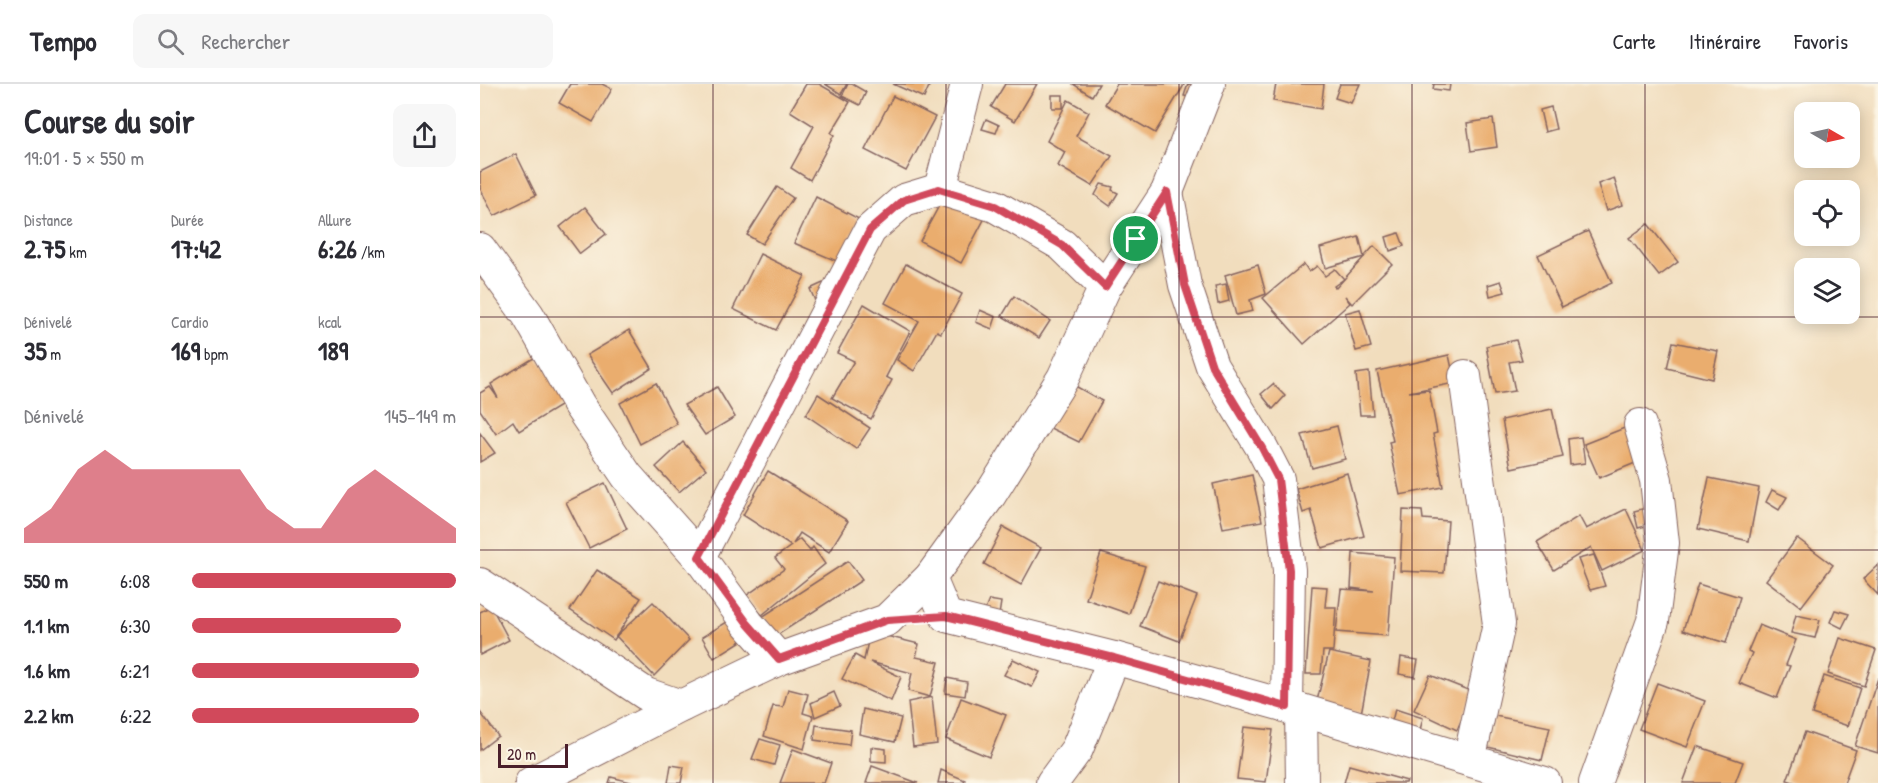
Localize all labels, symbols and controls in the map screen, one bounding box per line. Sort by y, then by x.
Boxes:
search box [133,14,553,68]
text: Tempo [30,22,97,60]
icon: search [154,25,187,58]
text: Rechercher [202,26,290,56]
text: Carte [1613,27,1656,56]
text: Itinéraire [1689,27,1761,56]
text: Favoris [1794,27,1848,56]
text: Course du soir [24,99,194,143]
north arrow [1794,102,1860,168]
map controls [1794,102,1860,324]
button: share [393,104,456,167]
text: 19:01 · 5 × 550 m [24,144,144,171]
button: locate [1794,180,1860,246]
text: Distance [24,209,73,231]
text: Durée [171,209,204,231]
text: Allure [318,209,352,231]
pin [1110,213,1161,264]
icon: arrive [1119,222,1152,255]
text: 2.75 [24,231,66,266]
text: 17:42 [171,231,221,266]
text: 6:26 [318,231,357,266]
text: km [66,241,87,263]
text: /km [357,241,385,263]
button: layers [1794,258,1860,324]
text: Dénivelé [24,311,72,333]
text: Cardio [171,311,208,333]
text: kcal [318,311,341,333]
text: 35 [24,333,47,368]
text: 169 [171,333,200,368]
text: 189 [318,333,348,368]
text: m [47,343,61,365]
text: bpm [200,343,228,365]
text: Dénivelé [24,402,84,429]
text: 145–149 m [384,402,456,429]
text: 550 m [24,567,68,594]
text: 6:08 [120,567,150,594]
text: 1.1 km [24,612,69,639]
text: 6:30 [120,612,151,639]
text: 1.6 km [24,657,70,684]
text: 6:21 [120,657,149,684]
text: 2.2 km [24,702,74,729]
text: 6:22 [120,702,151,729]
scale bar [498,741,568,768]
text: 20 m [507,743,536,765]

